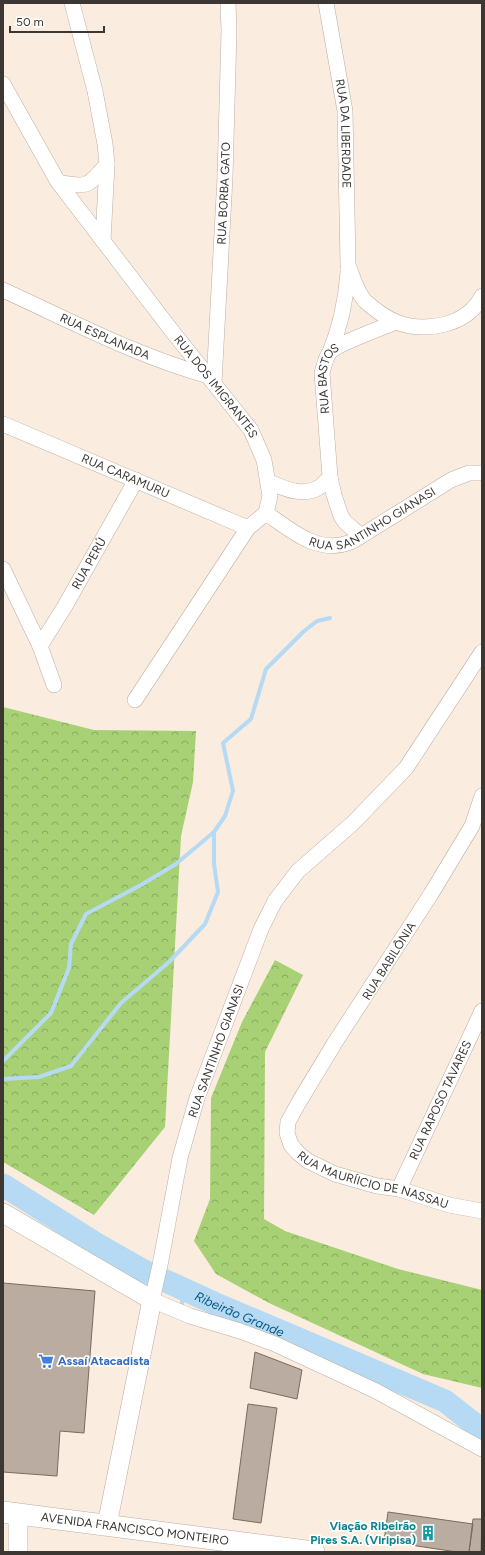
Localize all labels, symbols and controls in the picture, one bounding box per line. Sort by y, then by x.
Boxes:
scale bar [10,8,104,34]
text: 50 m [16,15,44,29]
street label: RUA DA LIBERDADE [332,78,354,188]
street label: RUA BORBA GATO [214,142,233,245]
street label: RUA ESPLANADA [58,311,152,362]
street label: RUA DOS IMIGRANTES [171,333,261,440]
street label: RUA BASTOS [315,341,341,414]
street label: RUA CARAMURU [79,451,172,501]
street label: RUA SANTINHO GIANASI [307,484,438,553]
street label: RUA PERÚ [69,535,109,592]
street label: RUA BABILÔNIA [359,919,419,1003]
street label: RUA SANTINHO GIANASI [185,983,247,1119]
street label: RUA RAPOSO TAVARES [407,1038,474,1162]
street label: RUA MAURÍICIO DE NASSAU [294,1148,450,1211]
water label: Ribeirão Grande [192,1288,286,1340]
supermarket icon: Assaí Atacadista [37,1352,55,1370]
place label: Assaí Atacadista [58,1354,150,1368]
street label: AVENIDA FRANCISCO MONTEIRO [40,1510,230,1548]
place label: Viação Ribeirão Pires S.A. (Viripisa) [310,1519,416,1547]
building icon: Viação Ribeirão Pires S.A. (Viripisa) [419,1524,437,1542]

